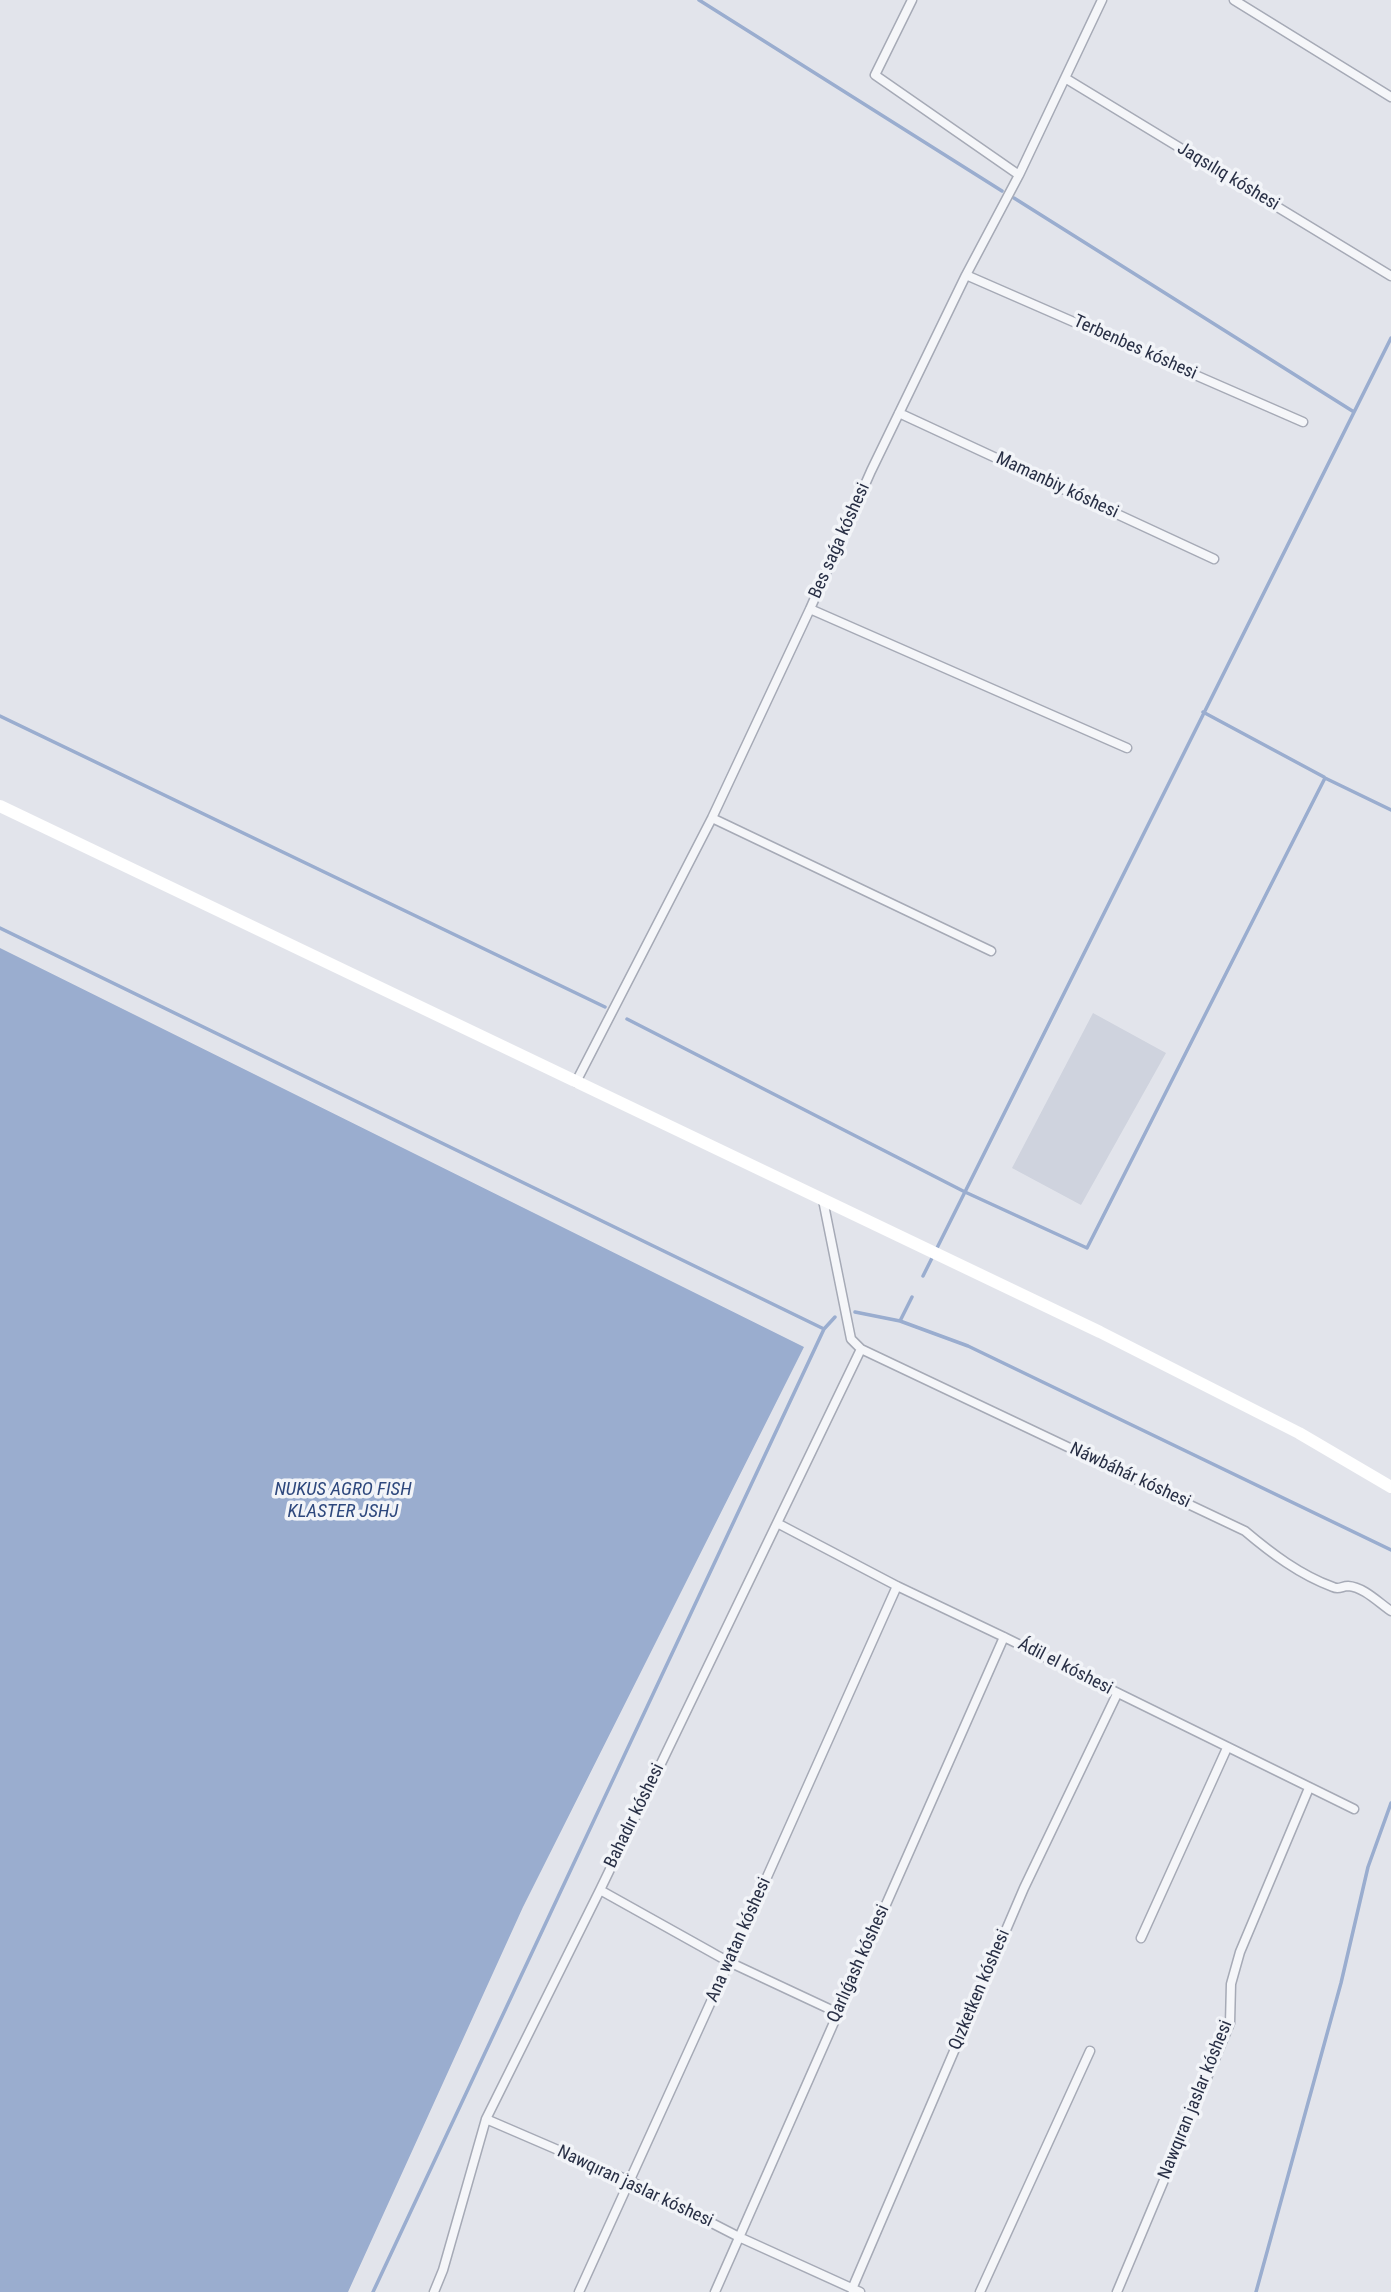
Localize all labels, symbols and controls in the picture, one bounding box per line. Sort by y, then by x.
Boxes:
street label: Jaqsılıq kóshesi [1173,138,1283,216]
street label: Terbenbes kóshesi [1070,311,1200,385]
street label: Mamanbiy kóshesi [992,448,1122,524]
street label: Bes saǵa kóshesi [805,480,875,602]
street label: Náwbáhár kóshesi [1066,1439,1194,1513]
water label: NUKUS AGRO FISH KLASTER JSHJ [274,1479,412,1523]
street label: Ádil el kóshesi [1014,1634,1116,1700]
street label: Bahadır kóshesi [600,1760,670,1872]
street label: Ana watan kóshesi [702,1874,776,2006]
street label: Qarlıǵash kóshesi [823,1902,895,2026]
street label: Qızketken kóshesi [945,1927,1015,2053]
street label: Nawqıran jaslar kóshesi [1154,2017,1238,2183]
street label: Nawqıran jaslar kóshesi [554,2141,716,2233]

